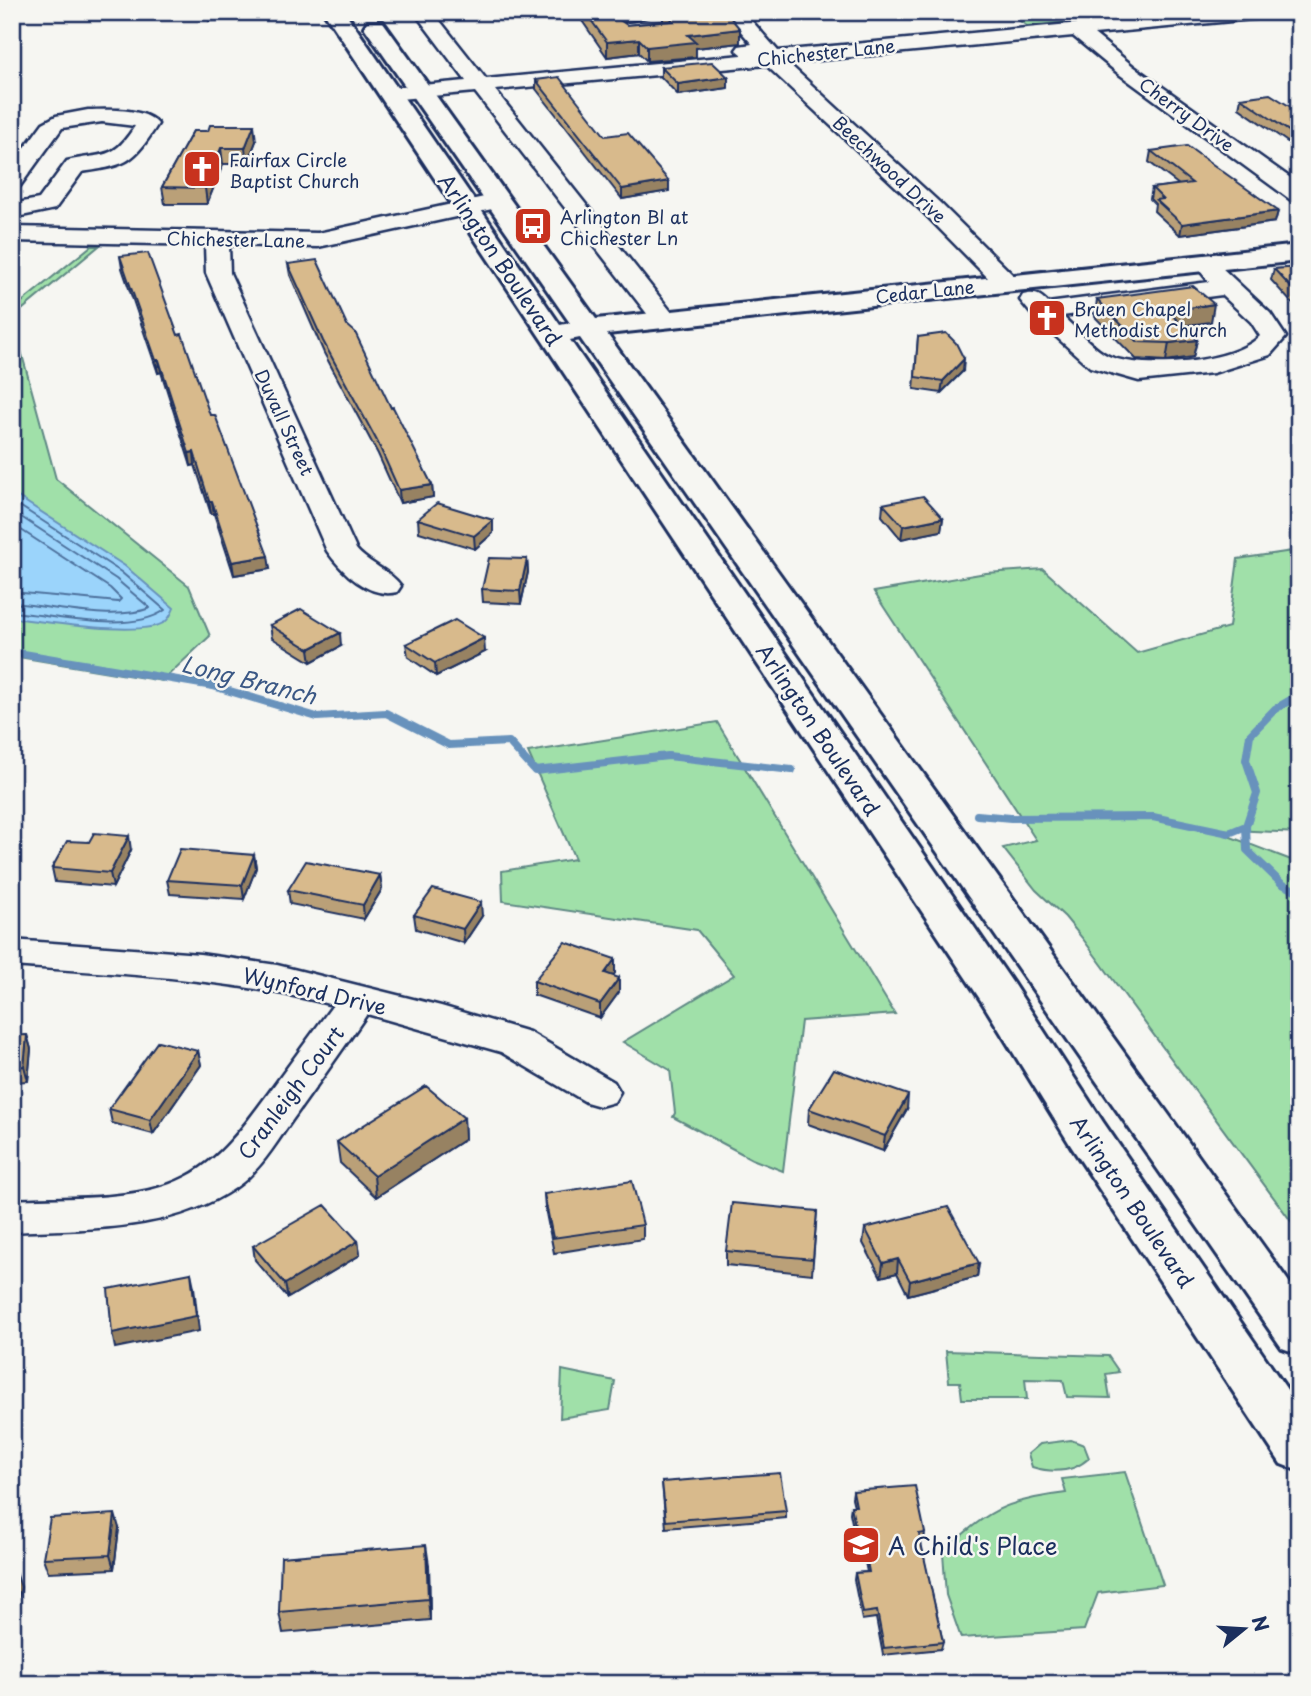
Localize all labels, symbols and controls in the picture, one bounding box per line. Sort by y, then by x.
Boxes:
street label: Chichester Lane [756,31,896,73]
street label: Cherry Drive [1134,70,1240,158]
street label: Beechwood Drive [827,109,953,229]
place label: Fairfax Circle Baptist Church [229,146,359,194]
church icon: Fairfax Circle Baptist Church [181,148,223,190]
street label: Arlington Boulevard [431,166,571,352]
place label: Arlington Bl at Chichester Ln [560,203,688,251]
bus stop icon: Arlington Bl at Chichester Ln [512,205,554,247]
street label: Chichester Lane [166,224,306,254]
street label: Cedar Lane [874,272,976,310]
place label: Bruen Chapel Methodist Church [1074,295,1227,343]
church icon: Bruen Chapel Methodist Church [1026,297,1068,339]
street label: Duvall Street [249,364,321,480]
street label: Arlington Boulevard [749,636,889,822]
water label: Long Branch [178,645,321,713]
street label: Wynford Drive [240,958,390,1022]
street label: Cranleigh Court [229,1018,351,1166]
street label: Arlington Boulevard [1063,1108,1203,1294]
school or university icon: A Child's Place [840,1524,882,1566]
place label: A Child's Place [888,1527,1057,1563]
north arrow [1210,1594,1280,1664]
text: N [1245,1612,1277,1635]

